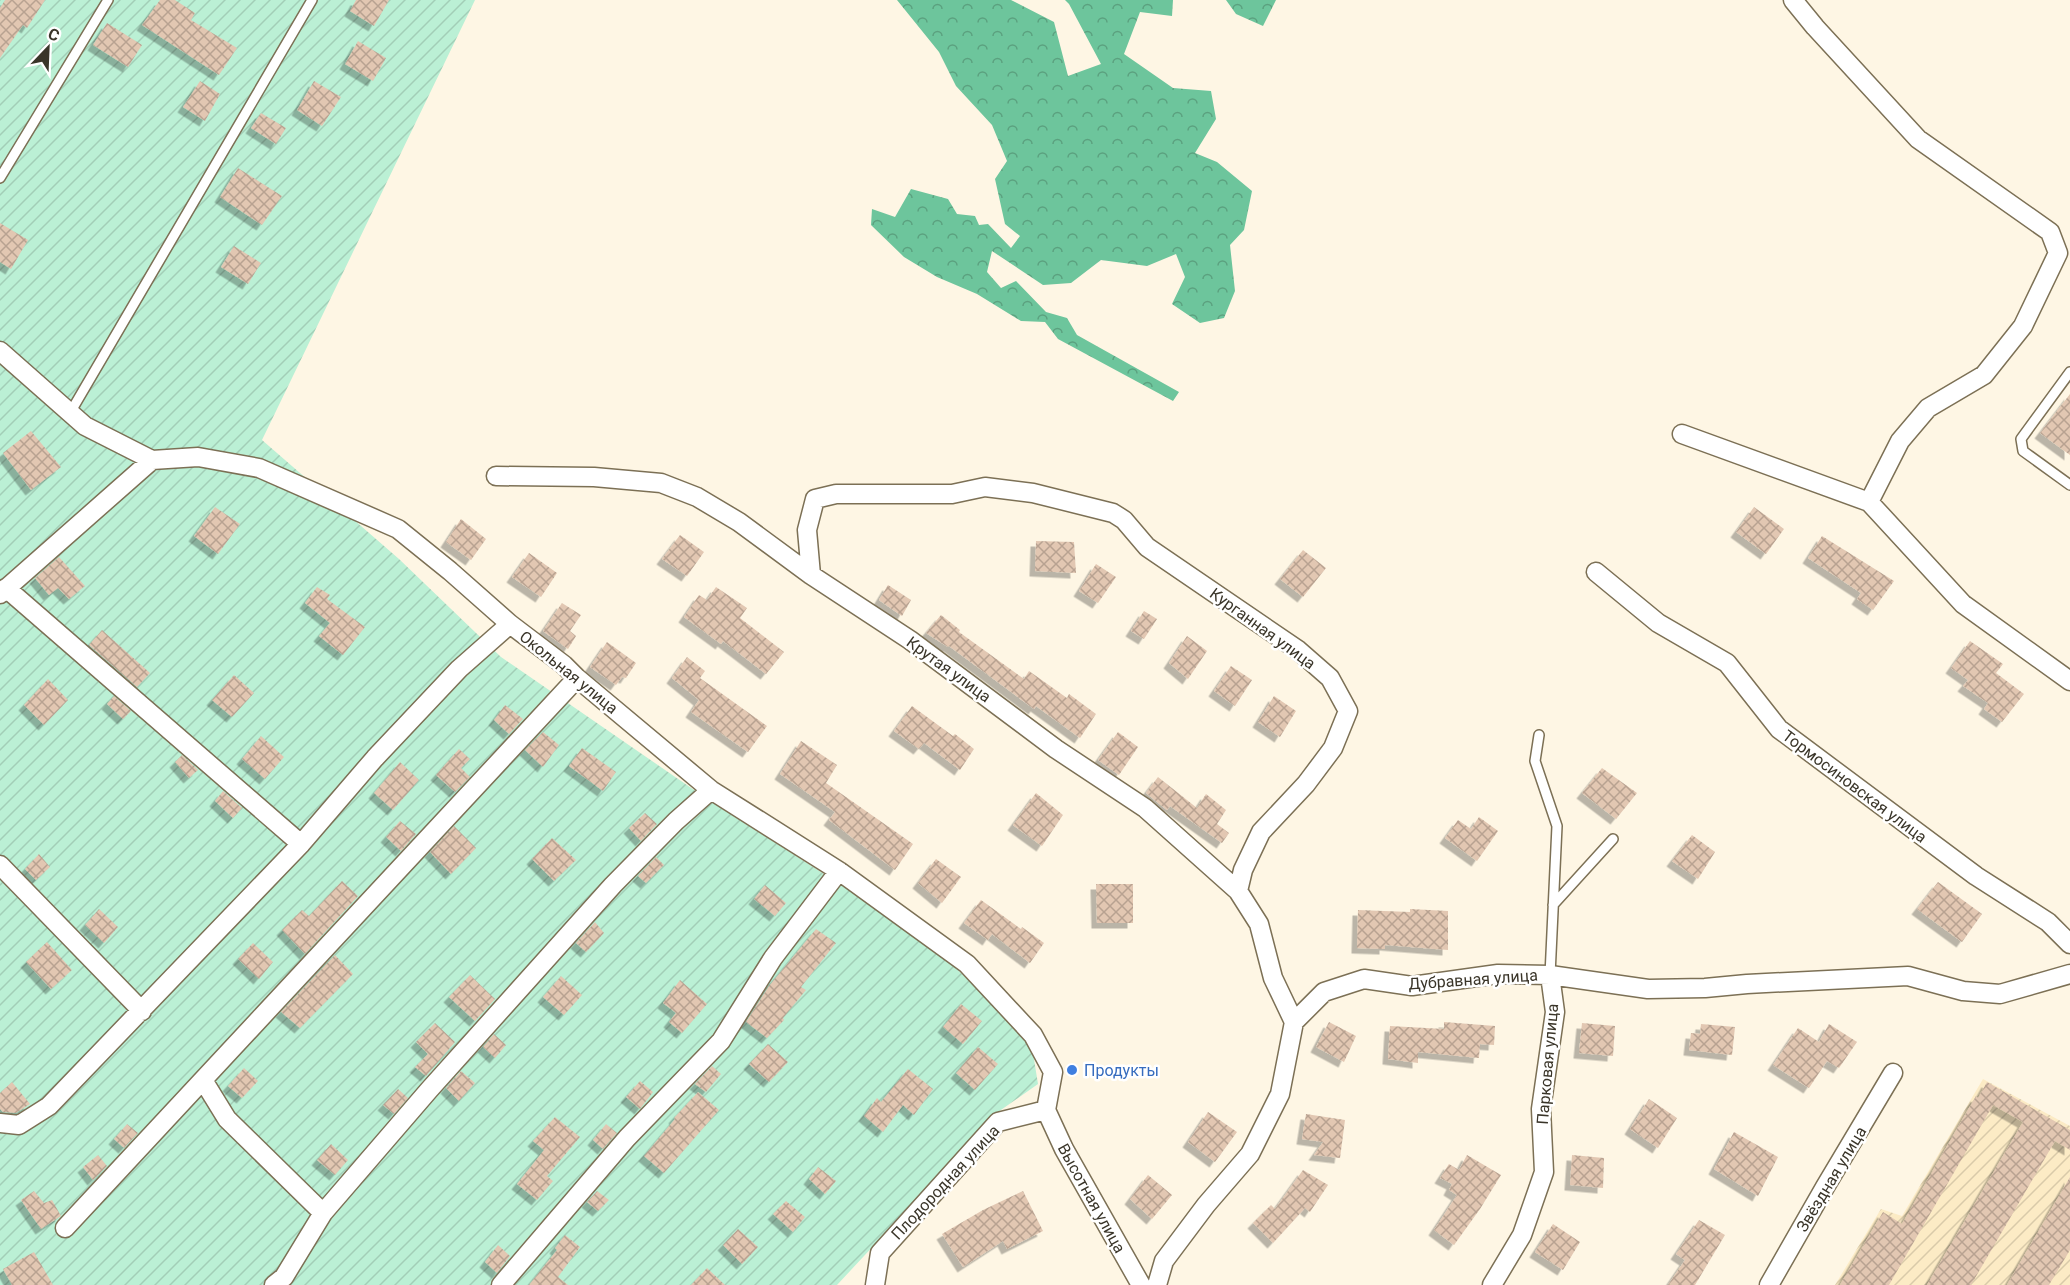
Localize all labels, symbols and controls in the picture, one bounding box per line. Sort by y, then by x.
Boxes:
north arrow [18,18,78,78]
text: С [45,24,62,45]
street label: Курганная улица [1206,584,1319,673]
street label: Окольная улица [516,627,622,718]
street label: Крутая улица [903,632,995,706]
street label: Тормосиновская улица [1779,726,1930,847]
street label: Дубравная улица [1408,965,1538,994]
street label: Парковая улица [1533,1003,1562,1125]
place label: Продукты [1084,1061,1159,1080]
marker: Продукты [1065,1063,1079,1077]
street label: Плодородная улица [887,1121,1003,1244]
street label: Звёздная улица [1793,1123,1870,1235]
street label: Высотная улица [1054,1140,1129,1256]

